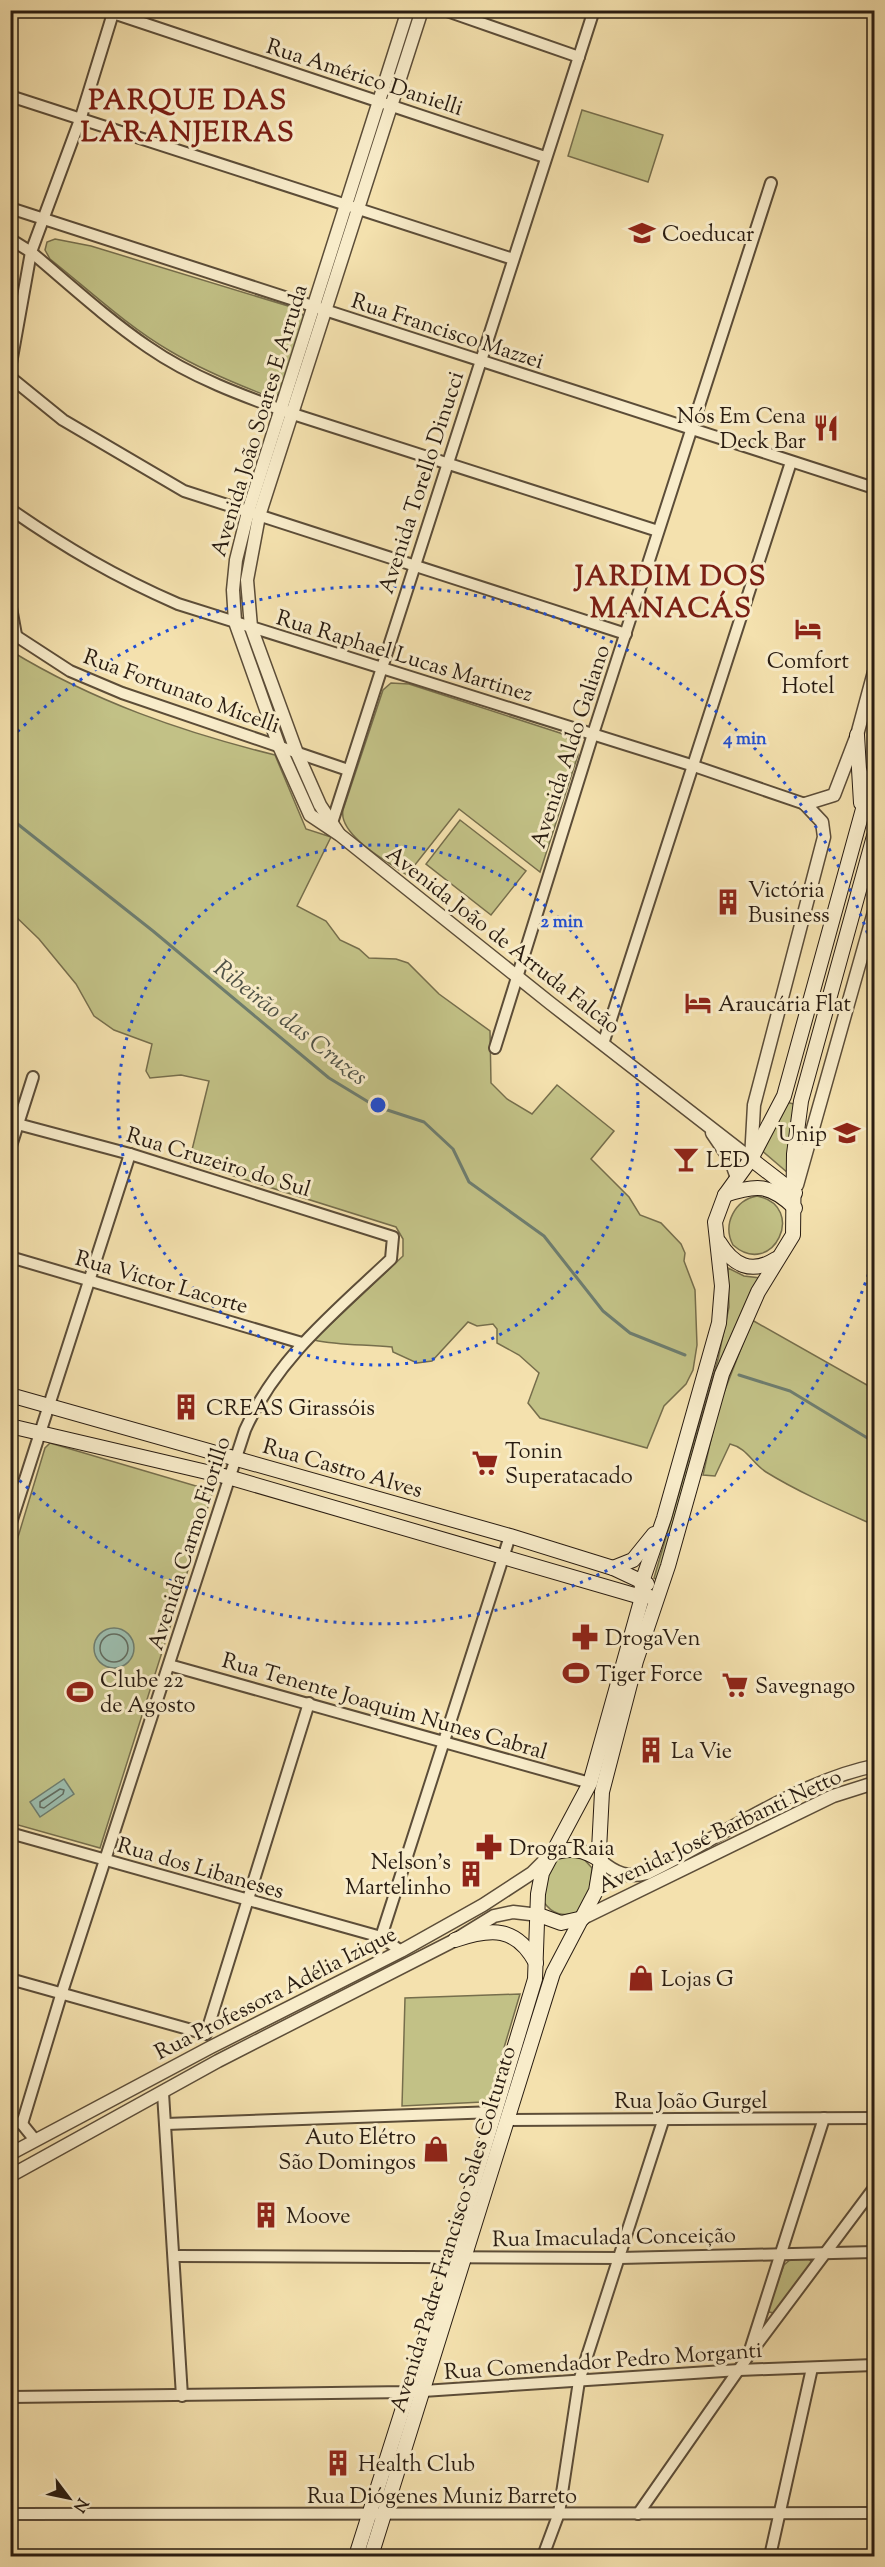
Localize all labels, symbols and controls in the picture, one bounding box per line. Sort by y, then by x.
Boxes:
street label: Rua Américo Danielli [262,32,467,126]
district label: PARQUE DAS LARANJEIRAS [81,82,295,154]
school or university icon: Coeducar [627,218,657,248]
place label: Coeducar [662,220,754,252]
street label: Avenida João Soares E Arruda [204,281,318,561]
street label: Rua Francisco Mazzei [347,287,547,379]
street label: Avenida Torello Dinucci [372,368,474,598]
place label: Nós Em Cena Deck Bar [677,402,806,459]
restaurant icon: Nós Em Cena Deck Bar [811,413,841,443]
district label: JARDIM DOS MANACÁS [573,558,767,630]
street label: Rua Raphael Lucas Martinez [272,604,536,712]
hotel icon: Comfort Hotel [793,614,823,644]
street label: Avenida Aldo Galiano [524,641,620,853]
street label: Rua Fortunato Micelli [78,642,284,743]
place label: Comfort Hotel [767,647,850,704]
text: 4 min [722,727,767,753]
street label: Avenida João de Arruda Falcão [378,840,626,1043]
place label: Victória Business [748,876,830,933]
building icon: Victória Business [713,887,743,917]
text: 2 min [541,910,584,936]
water label: Ribeirão das Cruzes [206,953,374,1095]
hotel icon: Araucária Flat [683,988,713,1018]
place label: Araucária Flat [718,990,852,1022]
centre of rings [368,1095,388,1115]
school or university icon: Unip [832,1118,862,1148]
place label: Unip [778,1120,827,1152]
street label: Rua Cruzeiro do Sul [122,1121,314,1207]
bar icon: LED [671,1144,701,1174]
place label: LED [706,1146,750,1178]
street label: Rua Victor Lacorte [71,1244,251,1324]
building icon: CREAS Girassóis [171,1392,201,1422]
place label: CREAS Girassóis [206,1394,375,1426]
street label: Rua Castro Alves [258,1432,426,1508]
street label: Avenida Carmo Fiorillo [141,1433,241,1655]
place label: Tonin Superatacado [505,1437,633,1494]
supermarket icon: Tonin Superatacado [470,1448,500,1478]
pharmacy icon: DrogaVen [570,1622,600,1652]
place label: DrogaVen [605,1624,701,1656]
street label: Rua Tenente Joaquim Nunes Cabral [218,1646,551,1770]
sports icon: Tiger Force [561,1658,591,1688]
place label: Tiger Force [596,1660,703,1692]
place label: Clube 22 de Agosto [100,1666,195,1723]
supermarket icon: Savegnago [720,1670,750,1700]
place label: Savegnago [755,1672,855,1704]
sports icon: Clube 22 de Agosto [65,1677,95,1707]
building icon: La Vie [636,1735,666,1765]
place label: La Vie [671,1737,732,1769]
street label: Avenida José Barbanti Netto [593,1762,847,1903]
street label: Rua dos Libaneses [113,1831,287,1909]
pharmacy icon: Droga Raia [474,1832,504,1862]
place label: Droga Raia [509,1834,615,1866]
place label: Nelson's Martelinho [345,1848,451,1905]
building icon: Nelson's Martelinho [456,1859,486,1889]
street label: Rua Professora Adélia Izique [150,1920,403,2070]
shop icon: Lojas G [626,1963,656,1993]
place label: Lojas G [661,1965,734,1997]
street label: Avenida Padre Francisco Sales Colturato [384,2043,526,2417]
street label: Rua João Gurgel [614,2087,768,2119]
place label: Auto Elétro São Domingos [278,2123,416,2180]
shop icon: Auto Elétro São Domingos [421,2134,451,2164]
building icon: Moove [251,2200,281,2230]
place label: Moove [286,2202,350,2234]
street label: Rua Imaculada Conceição [492,2221,736,2257]
street label: Rua Comendador Pedro Morganti [443,2336,763,2390]
building icon: Health Club [323,2448,353,2478]
place label: Health Club [358,2450,475,2482]
north arrow [39,2468,99,2528]
street label: Rua Diógenes Muniz Barreto [307,2482,577,2514]
text: N [66,2493,93,2516]

